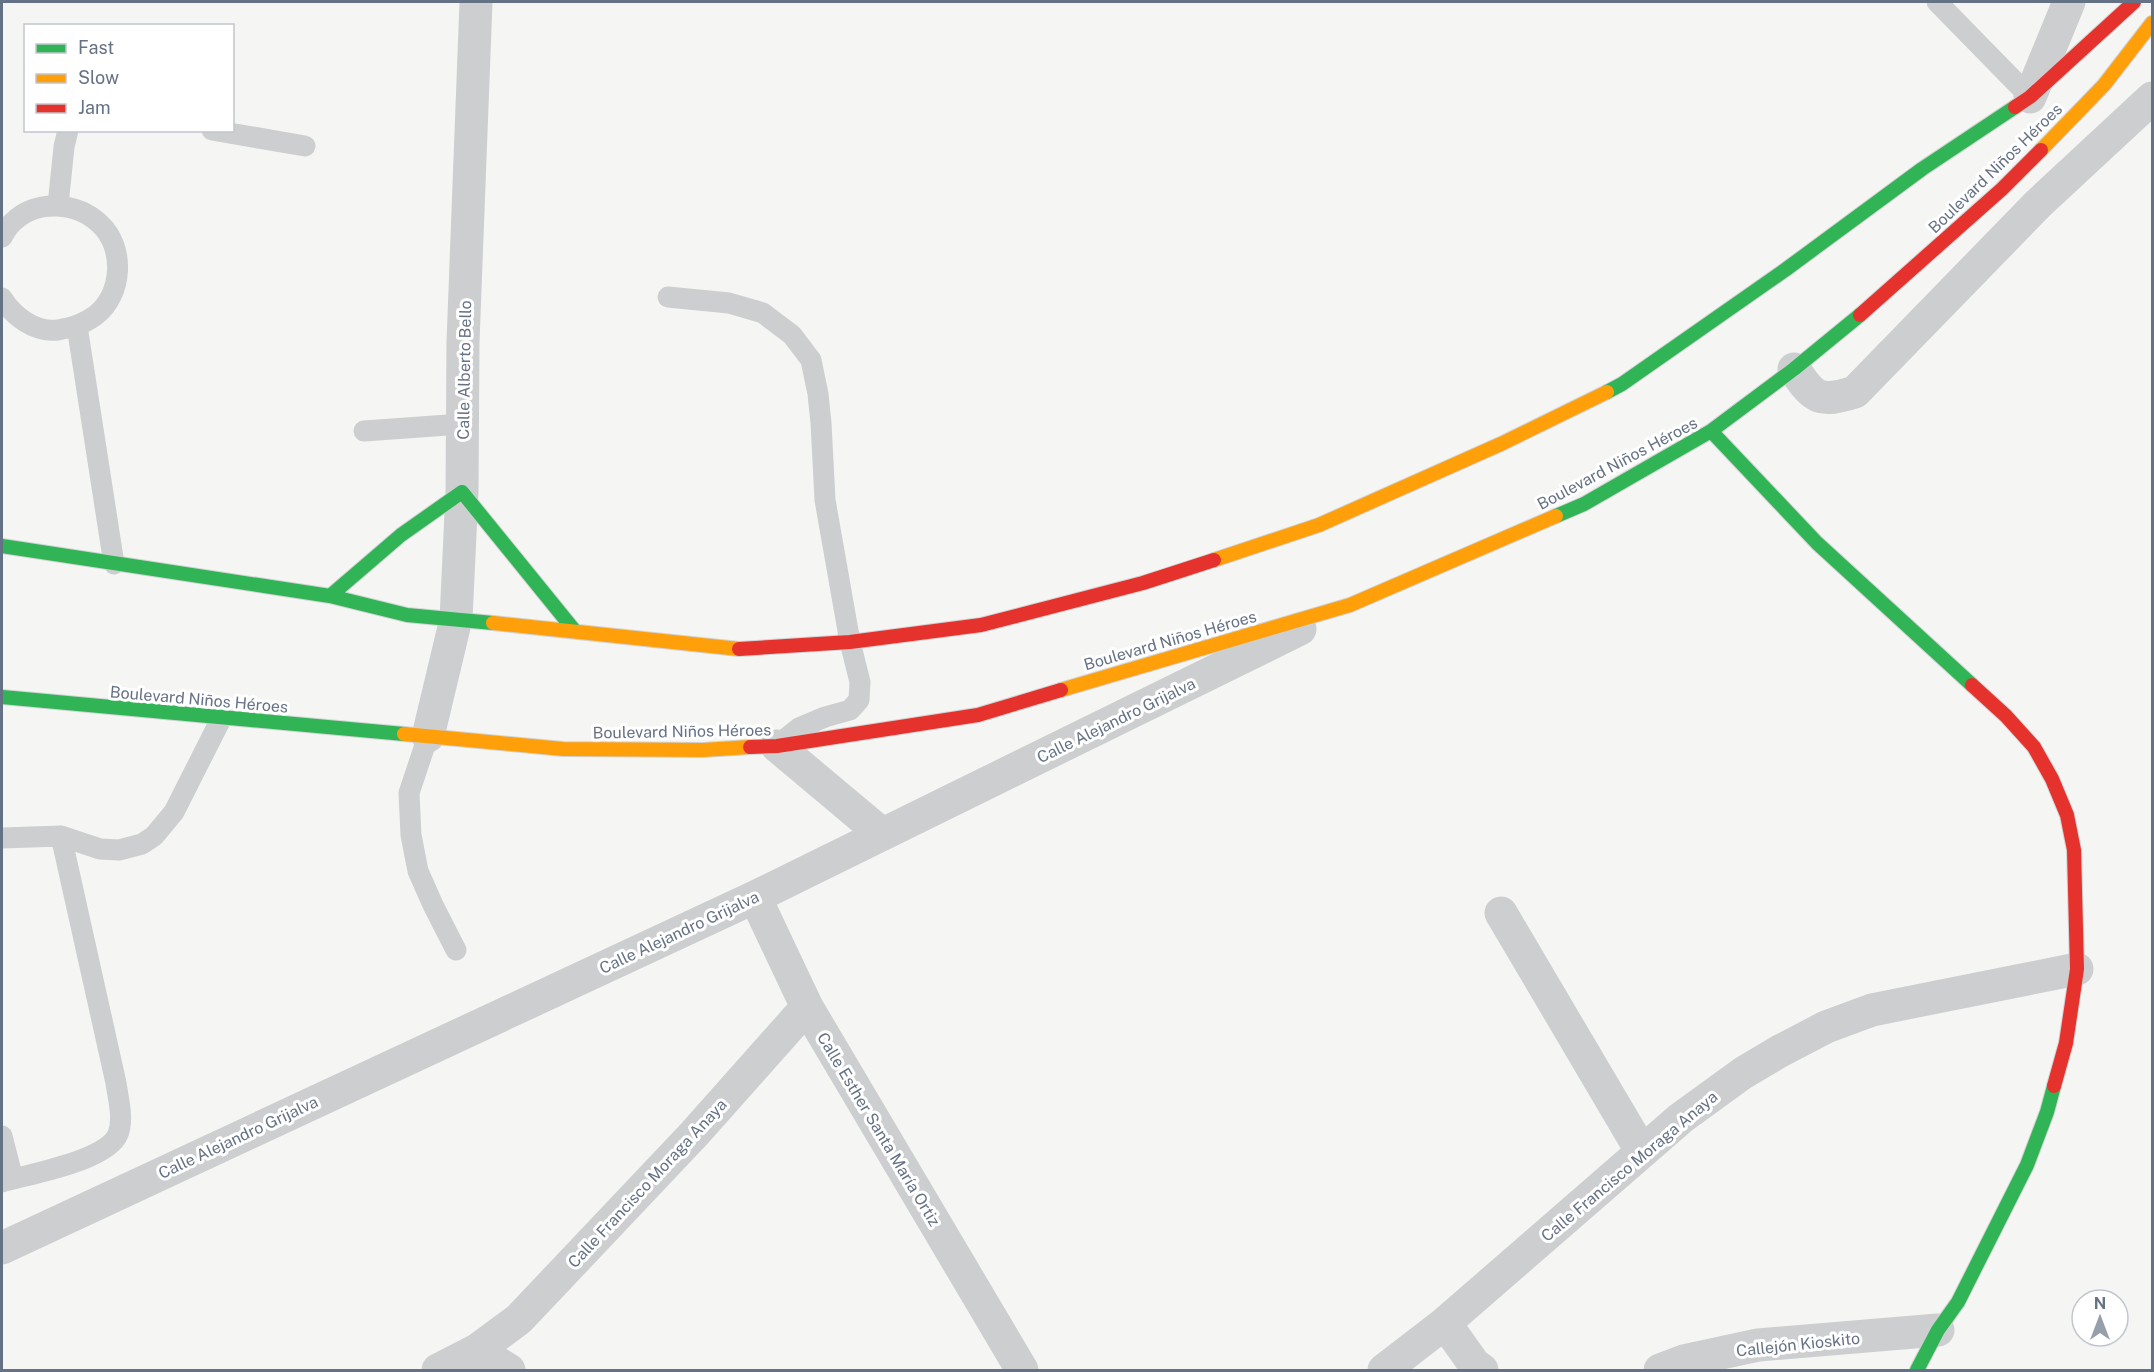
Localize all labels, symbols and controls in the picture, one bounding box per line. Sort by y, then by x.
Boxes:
legend [24,24,234,132]
text: Fast [78,37,114,58]
text: Slow [78,67,119,88]
text: Jam [78,97,111,118]
street label: Boulevard Niños Héroes [1925,99,2066,237]
street label: Calle Alberto Bello [454,300,475,440]
street label: Boulevard Niños Héroes [1534,413,1701,514]
street label: Boulevard Niños Héroes [1082,607,1259,674]
street label: Calle Alejandro Grijalva [1034,674,1198,767]
street label: Boulevard Niños Héroes [109,682,289,717]
street label: Boulevard Niños Héroes [593,720,771,743]
street label: Calle Alejandro Grijalva [597,887,762,978]
street label: Calle Esther Santa María Ortiz [813,1029,944,1230]
street label: Calle Francisco Moraga Anaya [1537,1087,1721,1246]
street label: Calle Alejandro Grijalva [156,1092,321,1183]
street label: Calle Francisco Moraga Anaya [564,1095,731,1272]
north arrow [2070,1288,2130,1348]
text: N [2094,1294,2106,1313]
street label: Callejón Kioskito [1735,1329,1861,1360]

